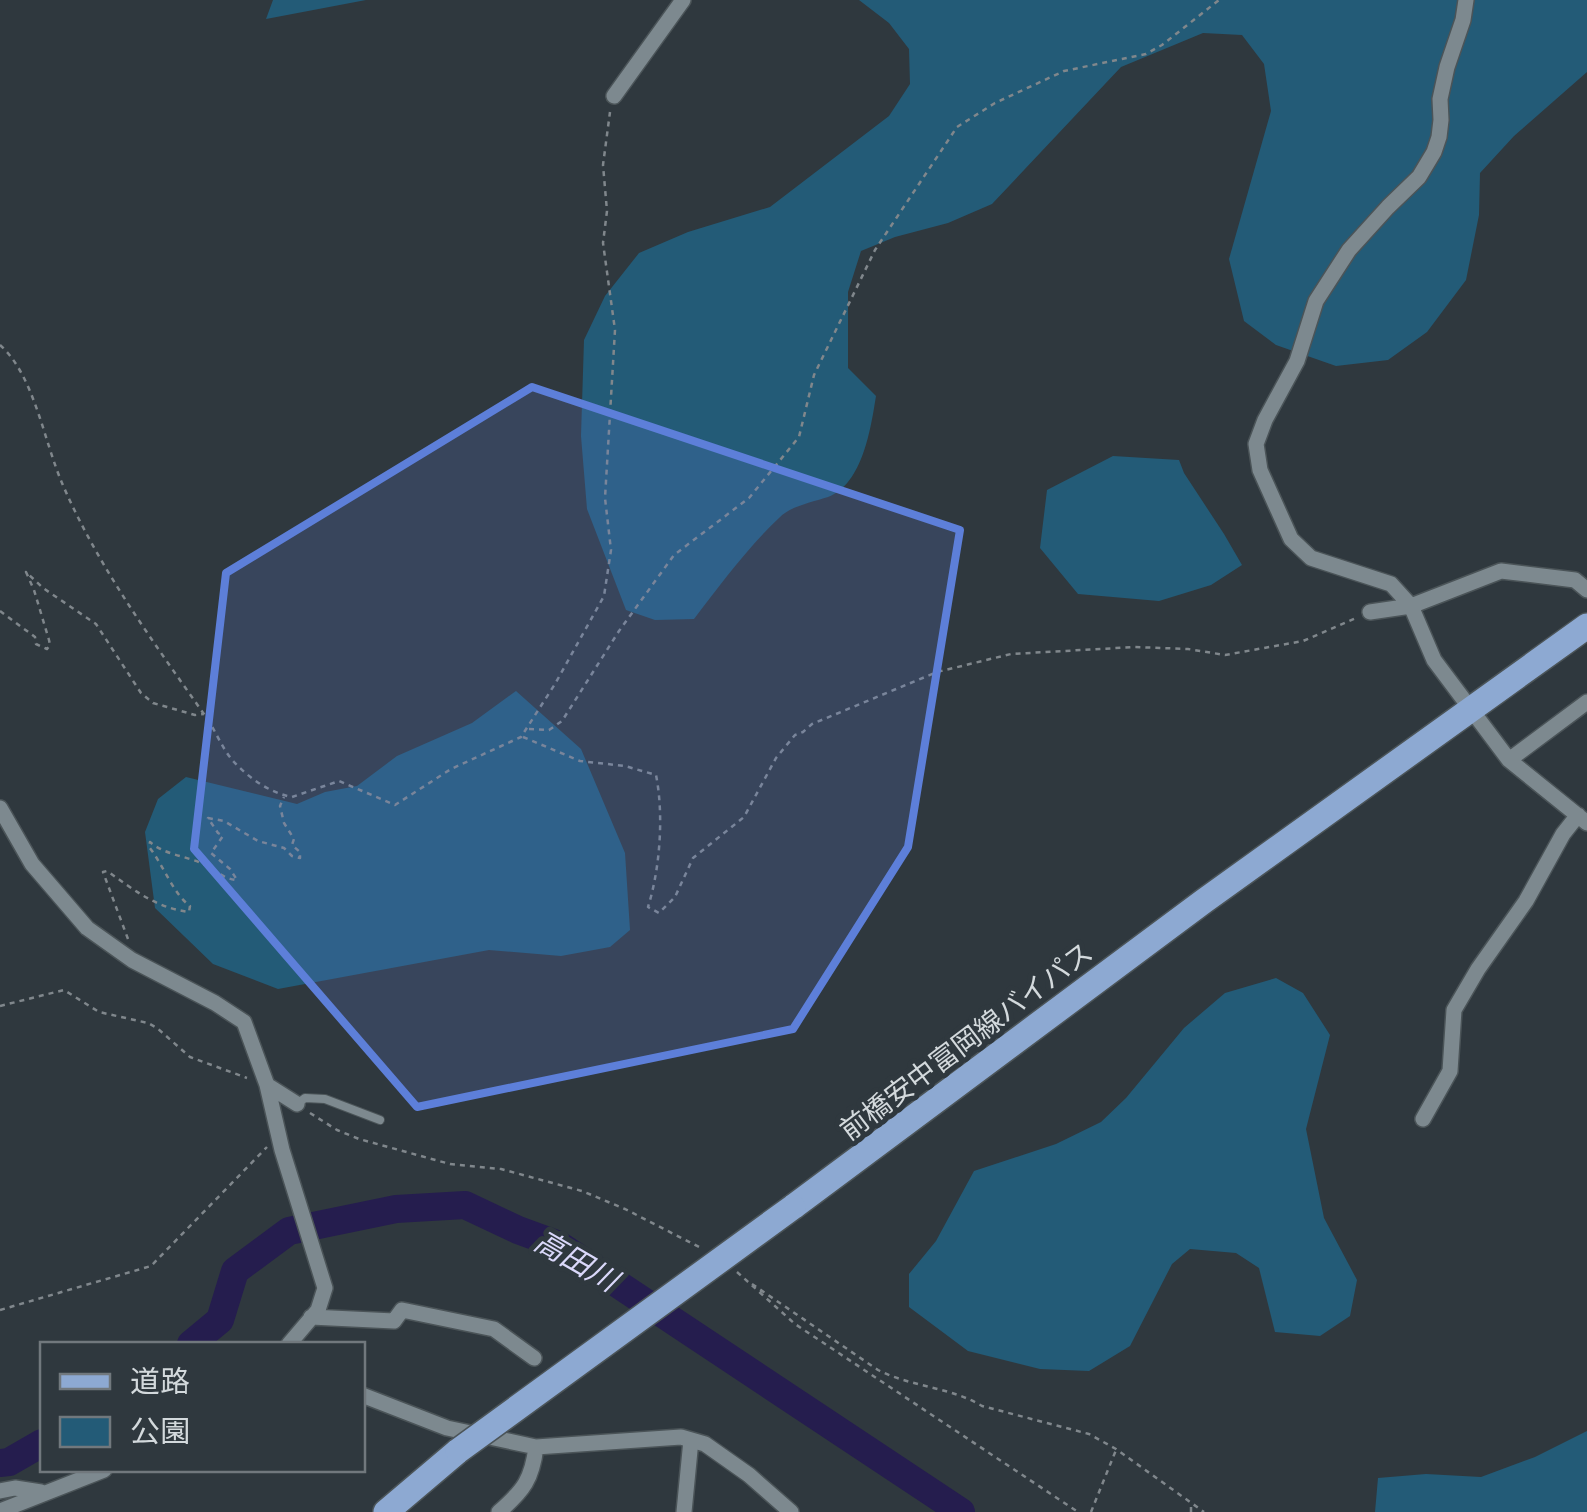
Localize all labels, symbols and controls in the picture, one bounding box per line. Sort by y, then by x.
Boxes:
street label: 前橋安中富岡線バイパス [834,936,1099,1147]
water label: 高田川 [529,1223,627,1300]
legend [40,1342,365,1472]
text: 道路 [130,1364,190,1399]
text: 公園 [130,1414,190,1449]

